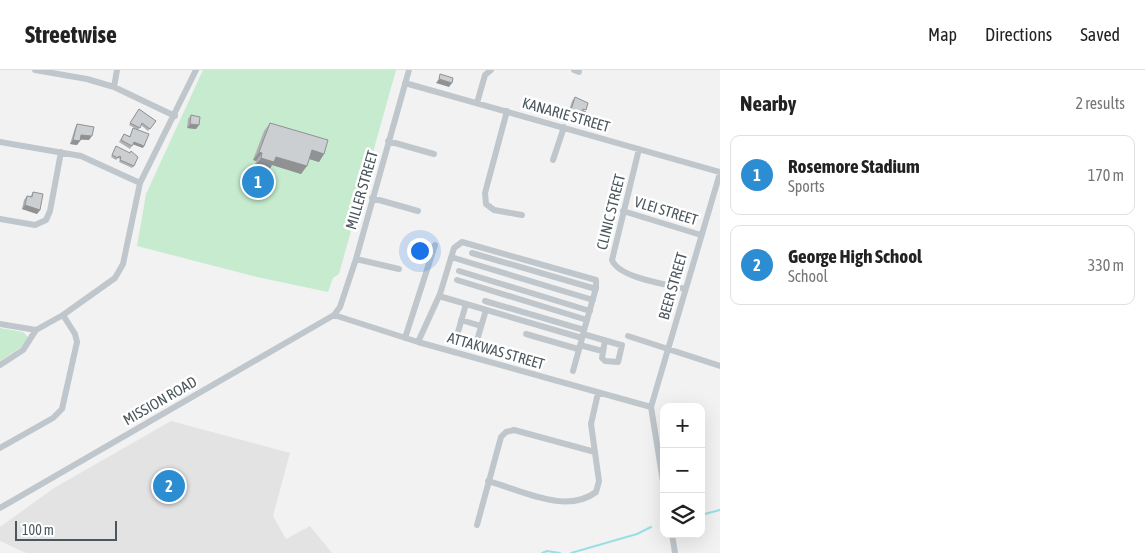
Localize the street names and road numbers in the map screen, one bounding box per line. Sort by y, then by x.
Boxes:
street label: KANARIE STREET [520,94,612,135]
street label: MILLER STREET [342,148,381,231]
street label: CLINIC STREET [593,172,628,252]
street label: VLEI STREET [632,193,700,228]
street label: BEER STREET [655,250,690,321]
street label: ATTAKWAS STREET [446,329,547,373]
street label: MISSION ROAD [120,373,199,428]

